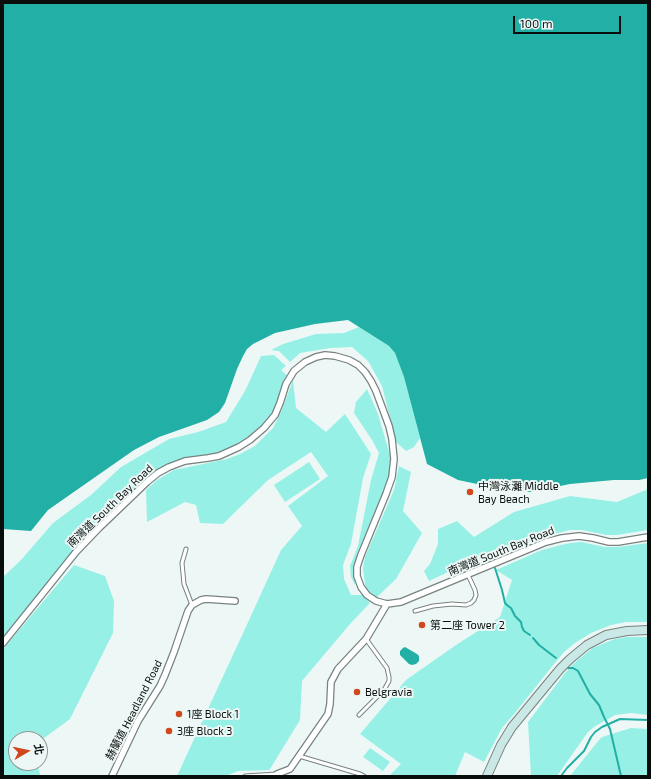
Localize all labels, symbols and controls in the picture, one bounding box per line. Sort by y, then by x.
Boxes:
scale bar [515,8,623,34]
text: 100 m [520,16,552,30]
street label: 南灣道 South Bay Road [65,462,155,550]
place label: 中灣泳灘 Middle Bay Beach [478,479,559,505]
marker: 中灣泳灘 Middle Bay Beach [465,487,475,497]
street label: 南灣道 South Bay Road [446,524,556,578]
place label: 第二座 Tower 2 [430,618,505,632]
marker: 第二座 Tower 2 [417,620,427,630]
street label: 赫蘭道 Headland Road [103,658,165,762]
place label: Belgravia [365,685,412,699]
marker: Belgravia [352,687,362,697]
place label: 1座 Block 1 [187,707,239,721]
marker: 1座 Block 1 [174,709,184,719]
place label: 3座 Block 3 [177,724,232,738]
marker: 3座 Block 3 [164,726,174,736]
north arrow [8,731,48,771]
text: 北 [32,743,47,756]

